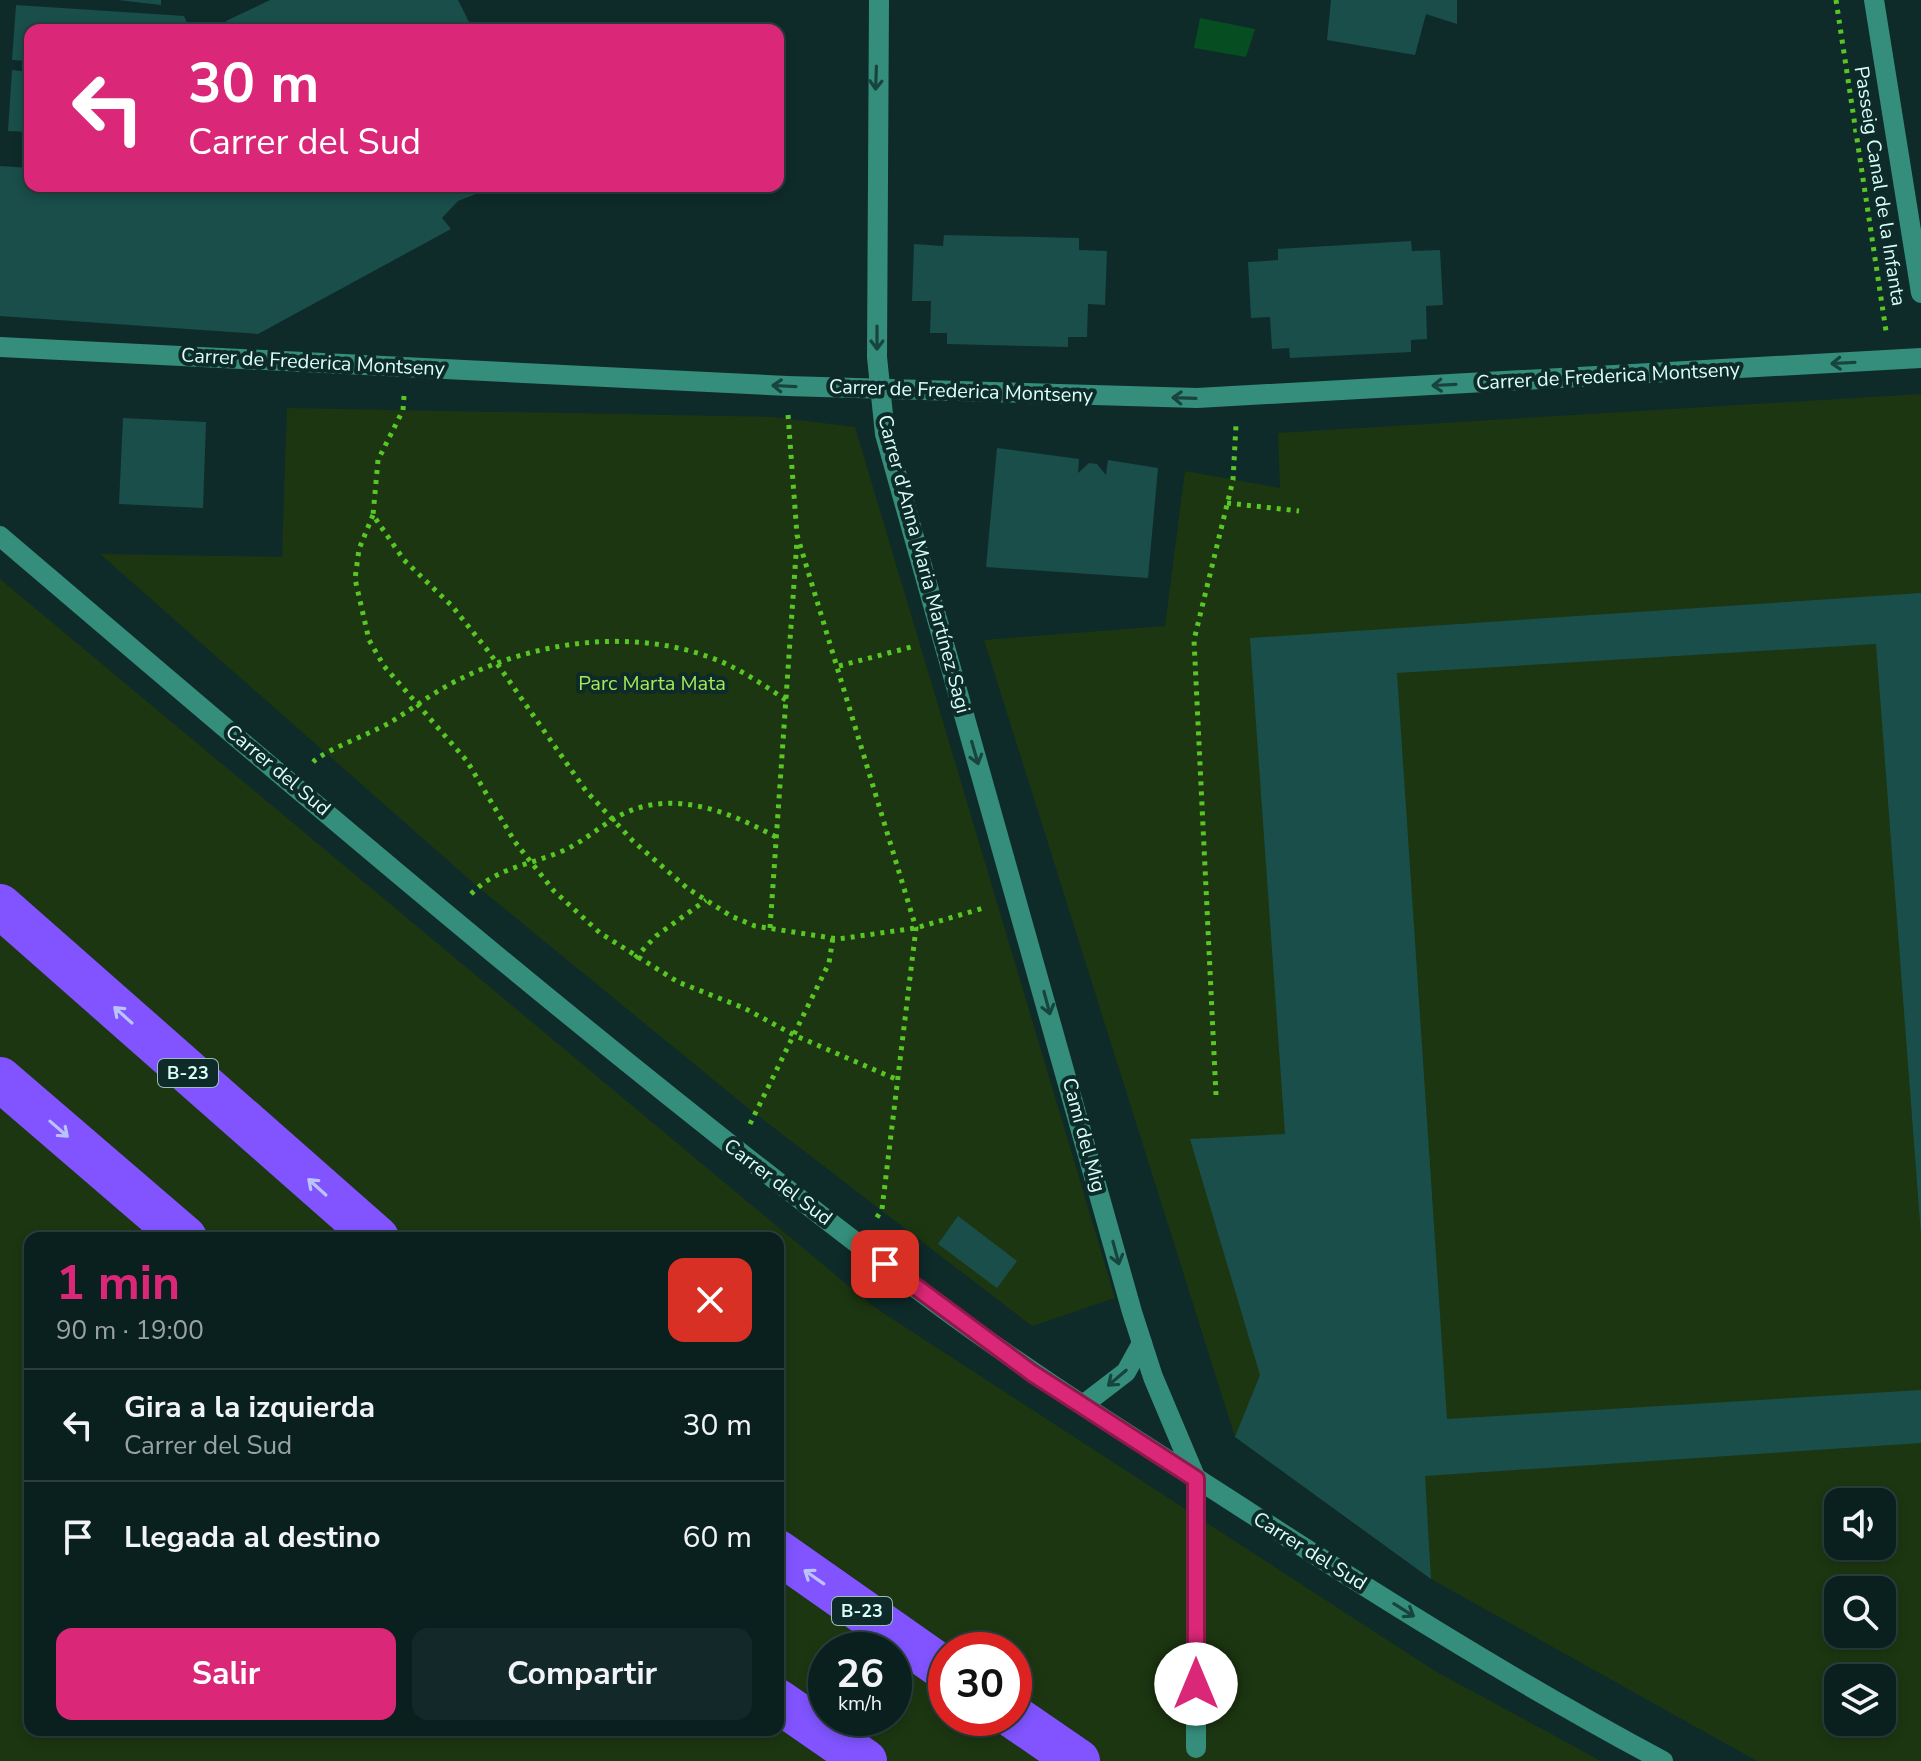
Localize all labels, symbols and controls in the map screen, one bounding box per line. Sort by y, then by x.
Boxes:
text: 30 m [188,45,319,122]
icon: left [56,56,160,160]
one-way arrow [869,64,884,91]
street label: Passeig Canal de la Infanta [1848,64,1912,308]
text: Carrer del Sud [188,118,421,167]
one-way arrow [869,324,885,351]
street label: Carrer de Frederica Montseny [180,342,446,382]
street label: Carrer de Frederica Montseny [1475,356,1741,396]
one-way arrow [1830,356,1857,371]
street label: Carrer de Frederica Montseny [829,373,1094,409]
one-way arrow [771,378,798,393]
one-way arrow [1431,378,1458,393]
one-way arrow [1171,390,1198,405]
street label: Carrer d'Anna Maria Martínez Sagi [871,412,977,716]
park label: Parc Marta Mata [578,670,726,697]
street label: Carrer del Sud [220,718,336,822]
one-way arrow [968,739,983,765]
one-way arrow [1041,989,1056,1015]
one-way arrow [113,1006,134,1025]
road number: B-23 [158,1059,218,1087]
street label: Camí del Mig [1056,1075,1112,1195]
one-way arrow [48,1120,69,1138]
street label: Carrer del Sud [718,1132,838,1232]
one-way arrow [308,1179,328,1197]
pin [851,1230,919,1298]
one-way arrow [1109,1240,1124,1266]
icon: arrive [863,1242,907,1286]
text: 1 min [56,1250,180,1316]
button: close [668,1258,752,1342]
text: 90 m · 19:00 [56,1313,204,1348]
one-way arrow [1108,1369,1128,1387]
text: Gira a la izquierda [124,1387,375,1428]
icon: left [56,1403,100,1447]
text: 30 m [683,1405,752,1446]
text: Carrer del Sud [124,1428,292,1463]
map controls [1824,1488,1896,1736]
button: sound [1824,1488,1896,1560]
street label: Carrer del Sud [1248,1505,1372,1597]
icon: arrive [56,1515,100,1559]
text: Llegada al destino [124,1517,380,1558]
text: 60 m [683,1517,752,1558]
one-way arrow [803,1569,825,1585]
button: search [1824,1576,1896,1648]
road number: B-23 [832,1597,892,1625]
one-way arrow [1392,1602,1415,1618]
button: Salir [56,1628,396,1720]
button: Compartir [412,1628,752,1720]
speed limit sign: 30 [928,1632,1032,1736]
position arrow [1154,1642,1238,1726]
text: 26 [836,1647,884,1701]
button: layers [1824,1664,1896,1736]
text: km/h [838,1690,882,1717]

